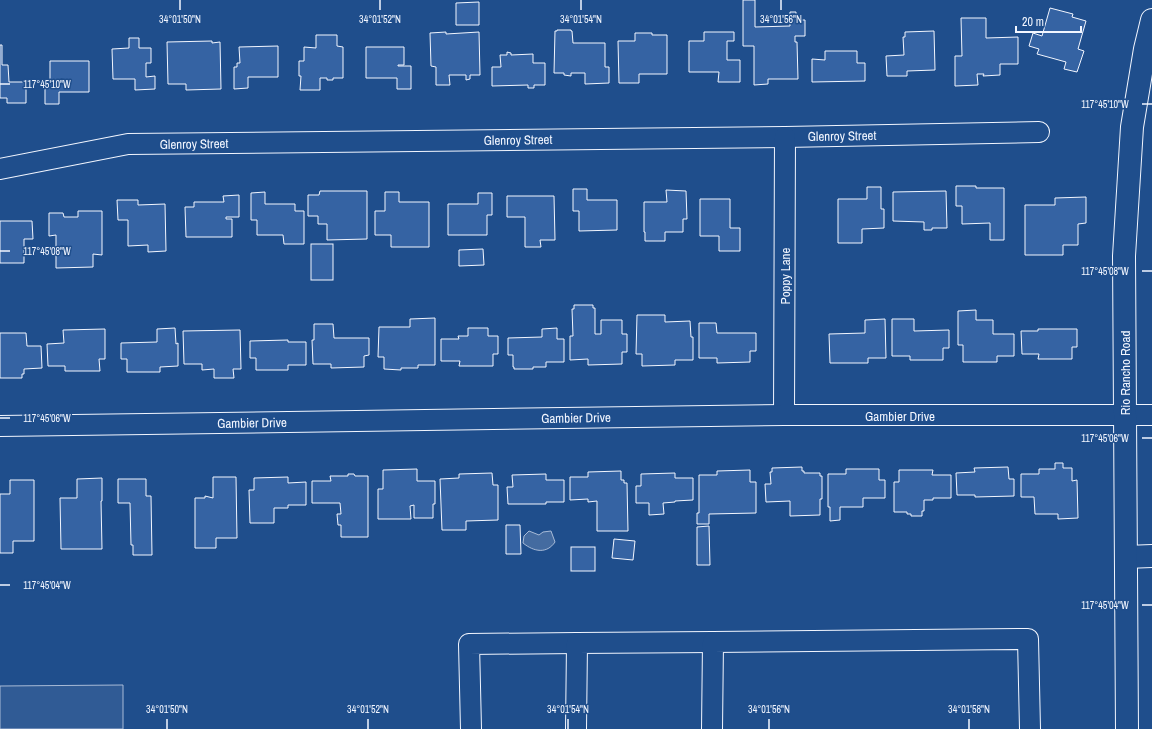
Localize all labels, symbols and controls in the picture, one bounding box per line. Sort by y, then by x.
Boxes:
scale bar [1016,8,1081,34]
text: 34°01'50"N [159,13,201,26]
text: 34°01'52"N [359,13,401,26]
text: 34°01'54"N [560,13,602,26]
text: 34°01'56"N [760,13,802,26]
text: 20 m [1022,14,1044,30]
text: 117°45'10"W [23,78,71,91]
text: 117°45'10"W [1081,98,1129,111]
street label: Glenroy Street [807,127,877,145]
street label: Glenroy Street [483,131,553,149]
street label: Glenroy Street [159,135,229,153]
text: 117°45'08"W [23,245,71,258]
street label: Poppy Lane [777,247,794,304]
text: 117°45'08"W [1081,265,1129,278]
street label: Rio Rancho Road [1117,331,1134,415]
street label: Gambier Drive [865,408,935,425]
street label: Gambier Drive [541,409,611,427]
text: 117°45'06"W [23,412,71,425]
street label: Gambier Drive [217,414,287,432]
text: 117°45'06"W [1081,432,1129,445]
text: 117°45'04"W [23,579,71,592]
text: 117°45'04"W [1081,599,1129,612]
text: 34°01'50"N [146,703,188,716]
text: 34°01'52"N [347,703,389,716]
text: 34°01'54"N [547,703,589,716]
text: 34°01'56"N [748,703,790,716]
text: 34°01'58"N [948,703,990,716]

